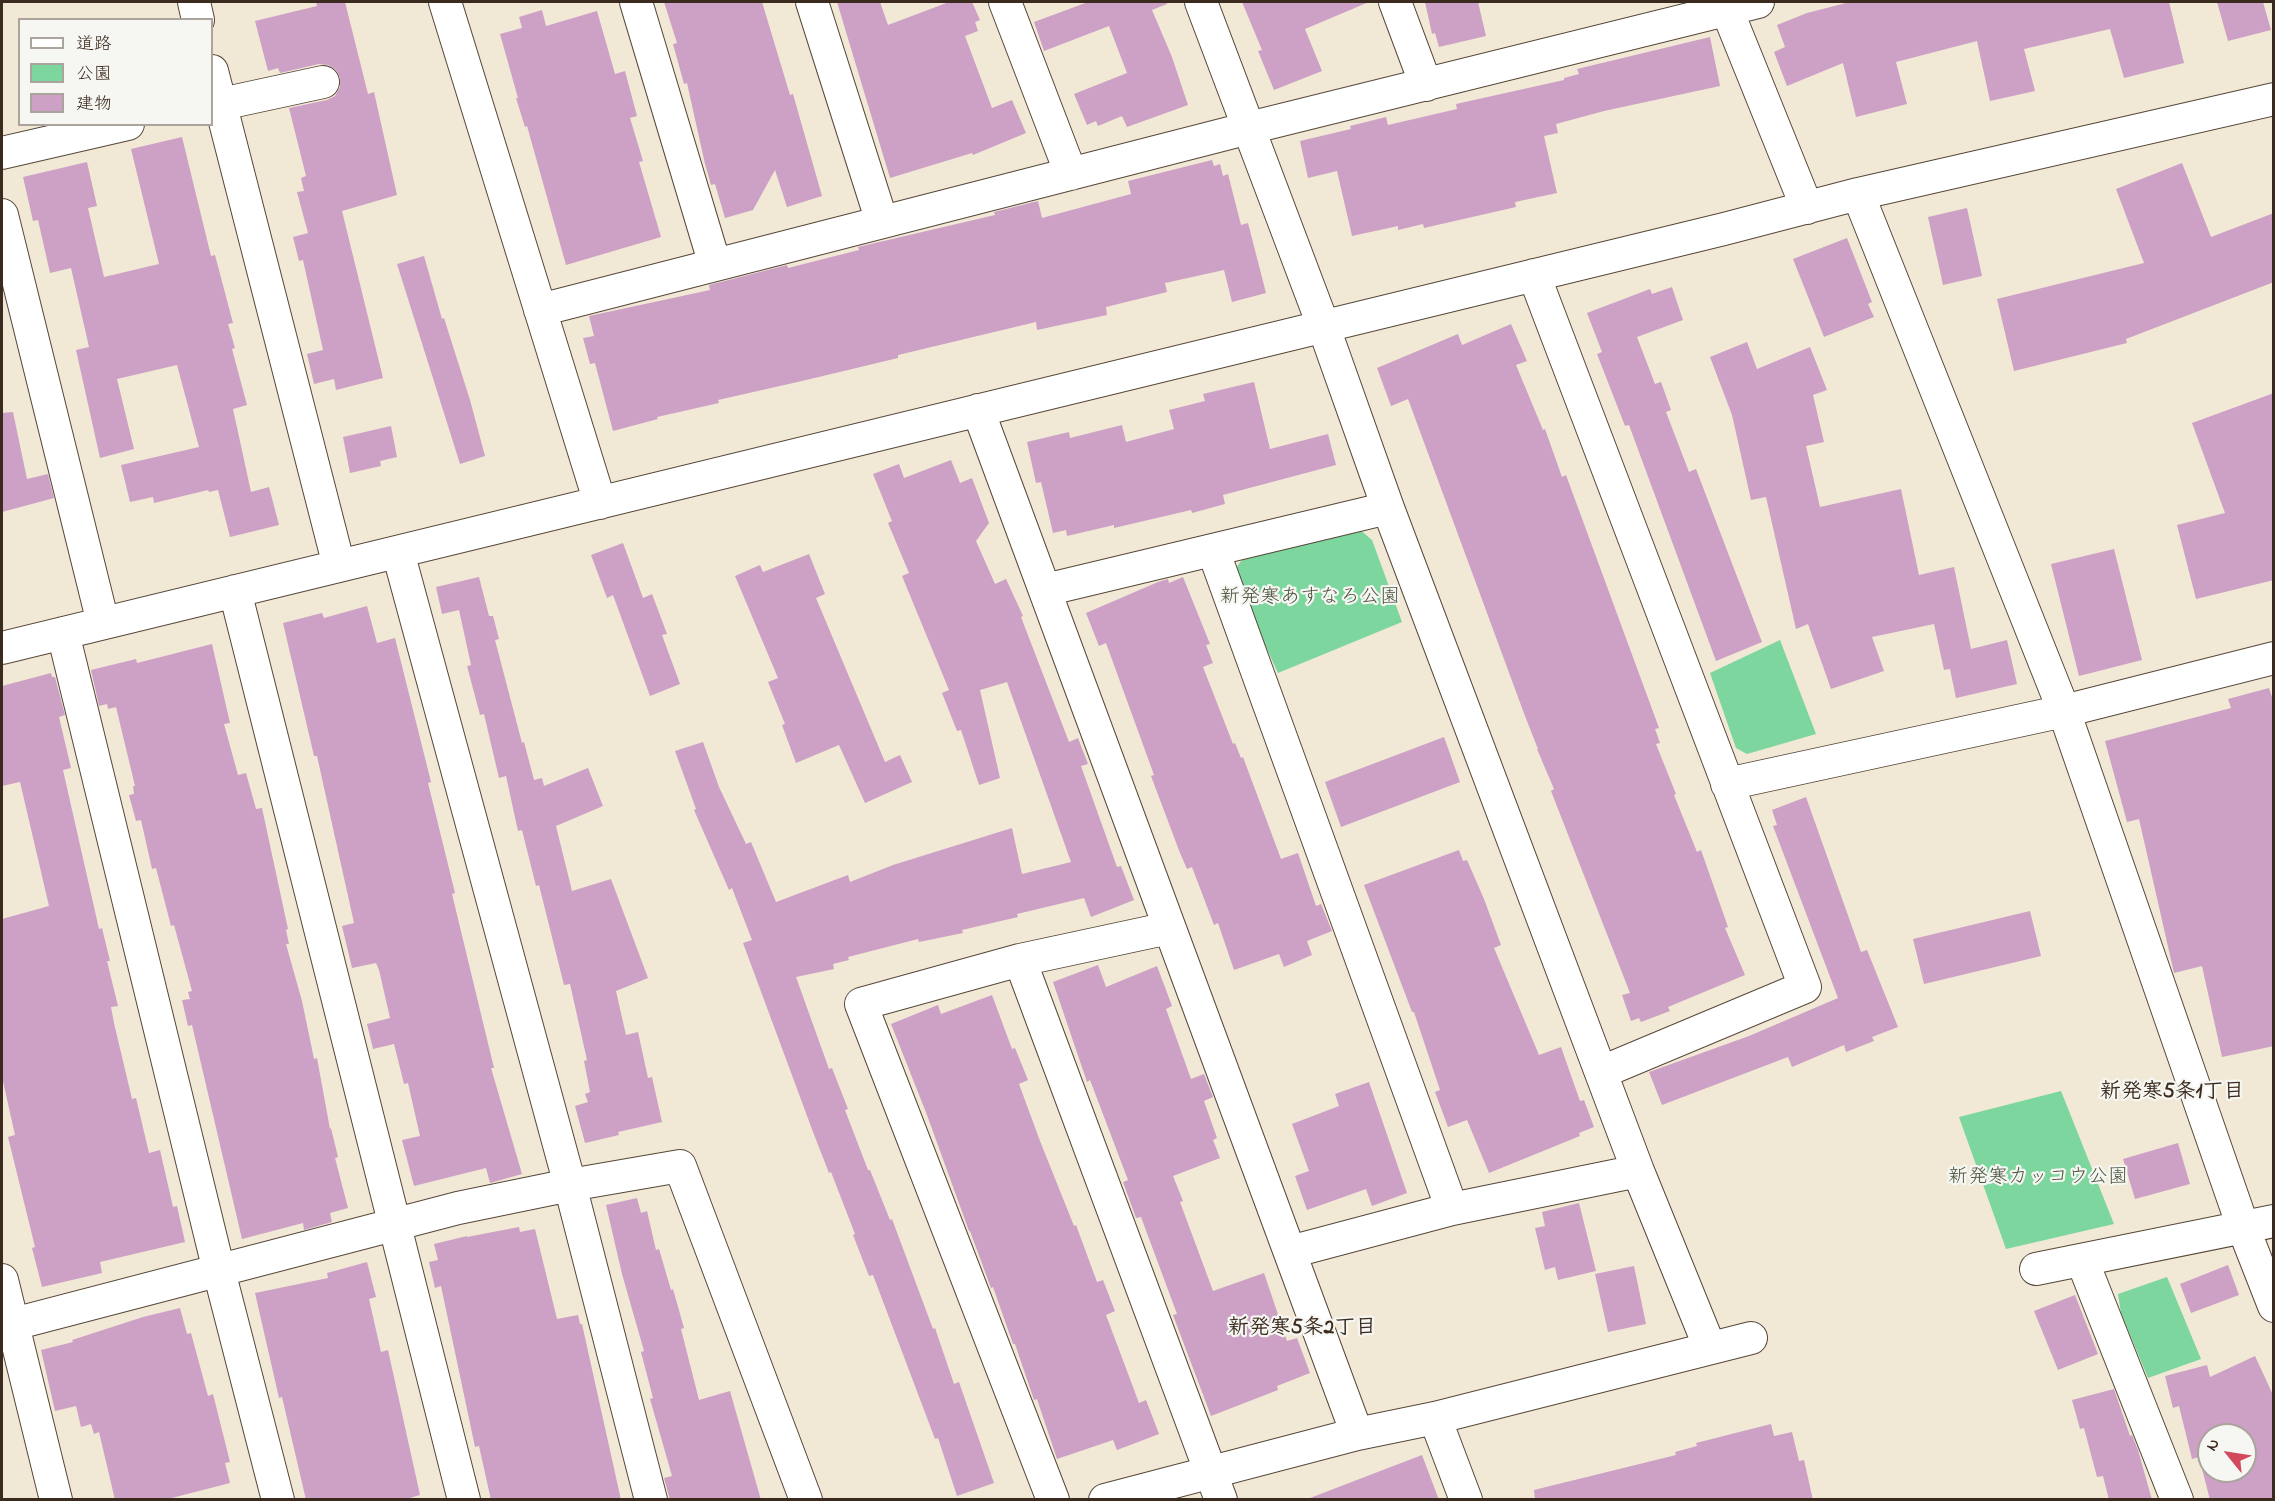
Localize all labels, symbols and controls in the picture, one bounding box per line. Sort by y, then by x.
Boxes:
legend [18,18,213,126]
text: 道路 [76,32,112,58]
text: 公園 [76,62,112,88]
text: 建物 [76,92,112,118]
park label: 新発寒あすなろ公園 [1220,587,1400,611]
district label: 新発寒5条1丁目 [2100,1081,2244,1107]
park label: 新発寒カッコウ公園 [1948,1167,2128,1191]
district label: 新発寒5条2丁目 [1228,1317,1376,1343]
north arrow [2197,1423,2257,1483]
text: N [2200,1434,2226,1456]

